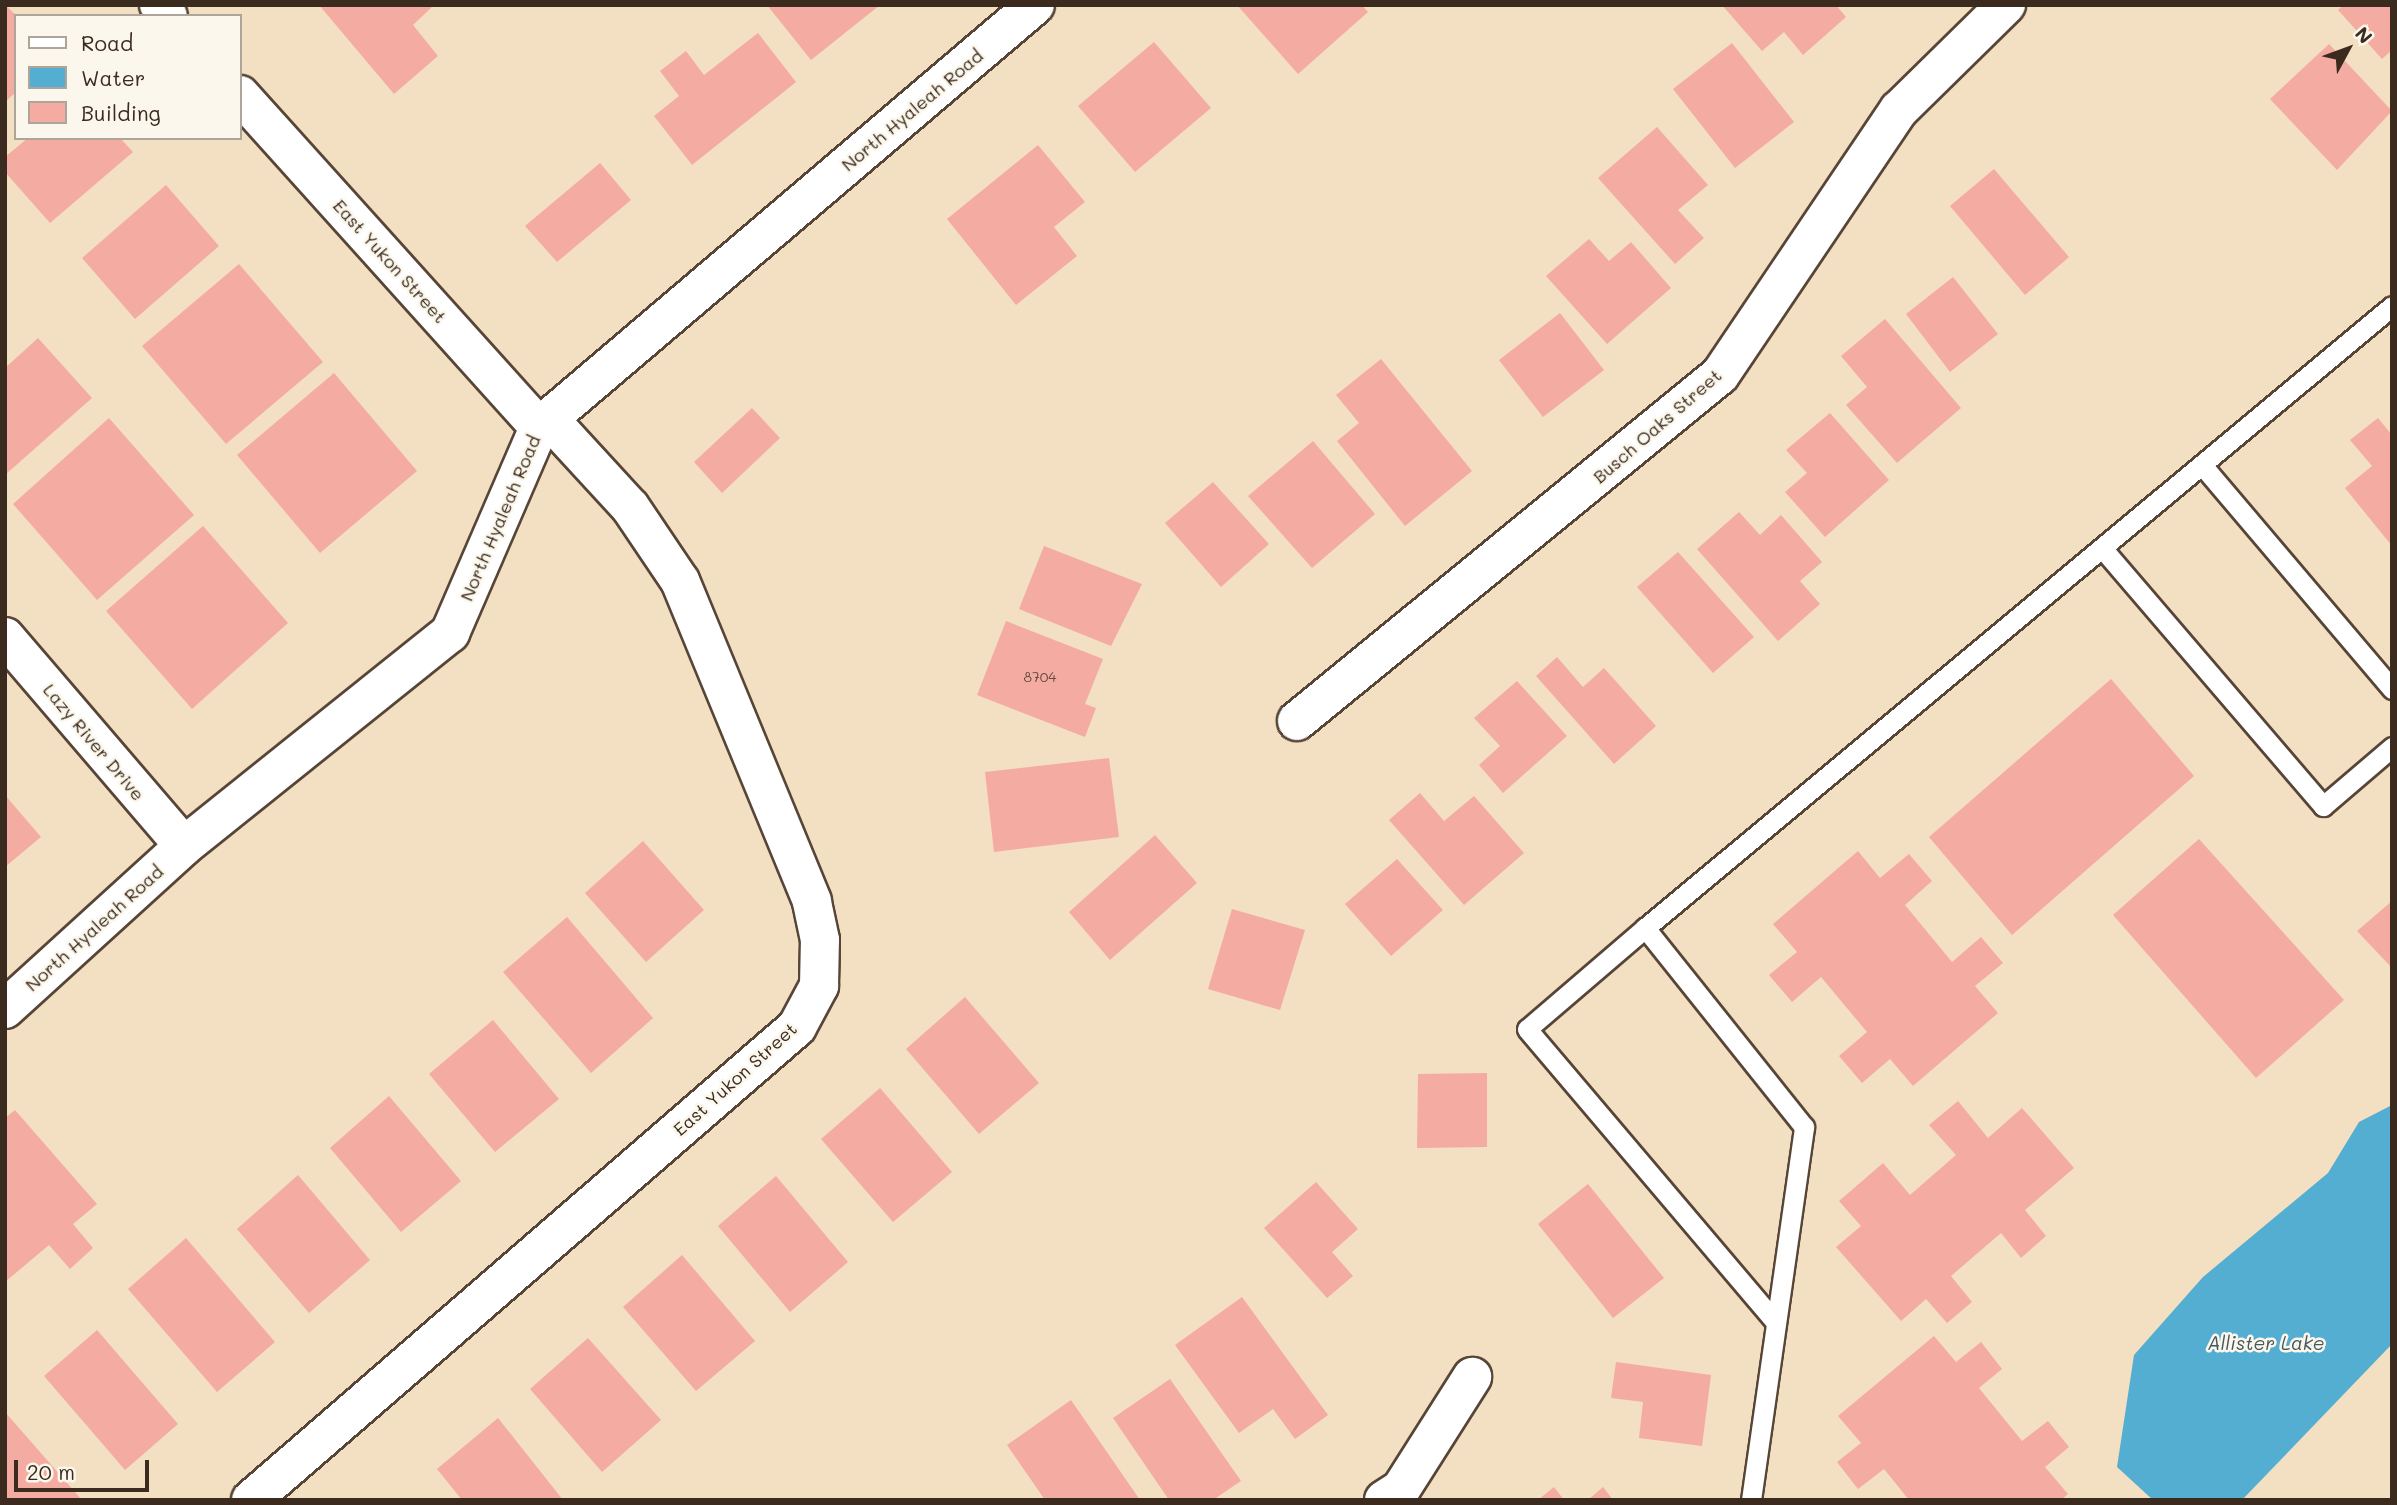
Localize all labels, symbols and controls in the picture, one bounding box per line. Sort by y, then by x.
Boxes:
legend [14,14,242,140]
north arrow [2313,14,2383,84]
text: N [2350,21,2378,49]
text: Road [81,29,133,56]
street label: North Hyaleah Road [837,45,987,175]
text: Water [81,64,145,91]
text: Building [81,99,161,126]
street label: East Yukon Street [329,195,451,327]
street label: Busch Oaks Street [1588,364,1726,488]
street label: North Hyaleah Road [455,432,545,604]
house number: 8704 [1023,669,1057,685]
street label: Lazy River Drive [39,679,149,805]
street label: North Hyaleah Road [21,860,167,996]
street label: East Yukon Street [669,1018,801,1140]
water label: Allister Lake [2207,1332,2325,1354]
scale bar [18,1446,152,1490]
text: 20 m [27,1458,75,1485]

